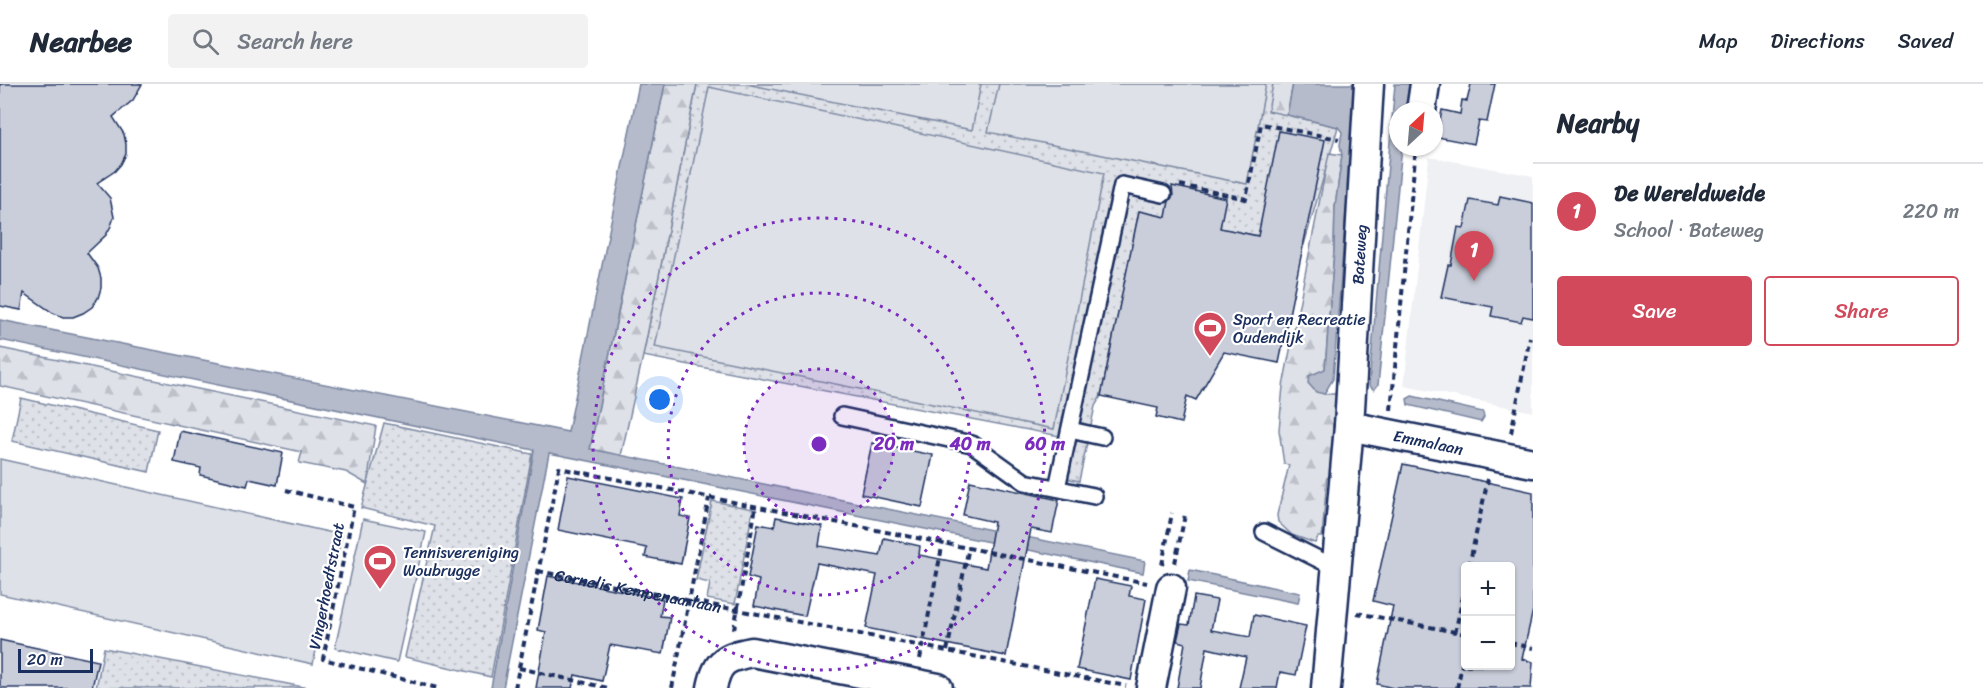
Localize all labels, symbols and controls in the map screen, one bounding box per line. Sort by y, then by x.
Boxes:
search box [168,14,588,68]
text: Nearbee [30,17,132,66]
text: Search here [237,22,353,61]
text: Map [1699,22,1737,60]
text: Directions [1770,22,1865,60]
text: Saved [1898,22,1953,60]
icon: search [189,25,222,58]
text: Nearby [1557,100,1639,146]
north arrow [1389,102,1443,156]
text: De Wereldweide [1614,174,1765,213]
text: 1 [1572,194,1581,229]
text: 220 m [1903,194,1959,229]
text: School · Bateweg [1614,213,1764,248]
street label: Bateweg [1343,223,1376,285]
pin: 1 [1454,232,1494,281]
button: Save [1557,276,1752,346]
button: Share [1764,276,1959,346]
place label: Sport en Recreatie Oudendijk [1233,305,1366,352]
sports icon: Sport en Recreatie Oudendijk [1192,310,1228,357]
your location [645,385,674,414]
street label: Emmalaan [1391,421,1466,464]
text: 20 m [873,428,914,460]
text: 40 m [948,428,991,460]
text: 60 m [1024,428,1065,460]
centre of rings [809,434,829,454]
street label: Vingerhoedtstraat [300,520,353,652]
place label: Tennisvereniging Woubrugge [403,538,519,585]
sports icon: Tennisvereniging Woubrugge [362,543,398,590]
street label: Cornelis Kempenaarlaan [552,561,724,622]
map controls [1461,562,1515,670]
button: + [1461,562,1515,616]
button: − [1461,616,1515,670]
text: 20 m [27,645,63,674]
scale bar [18,646,93,674]

